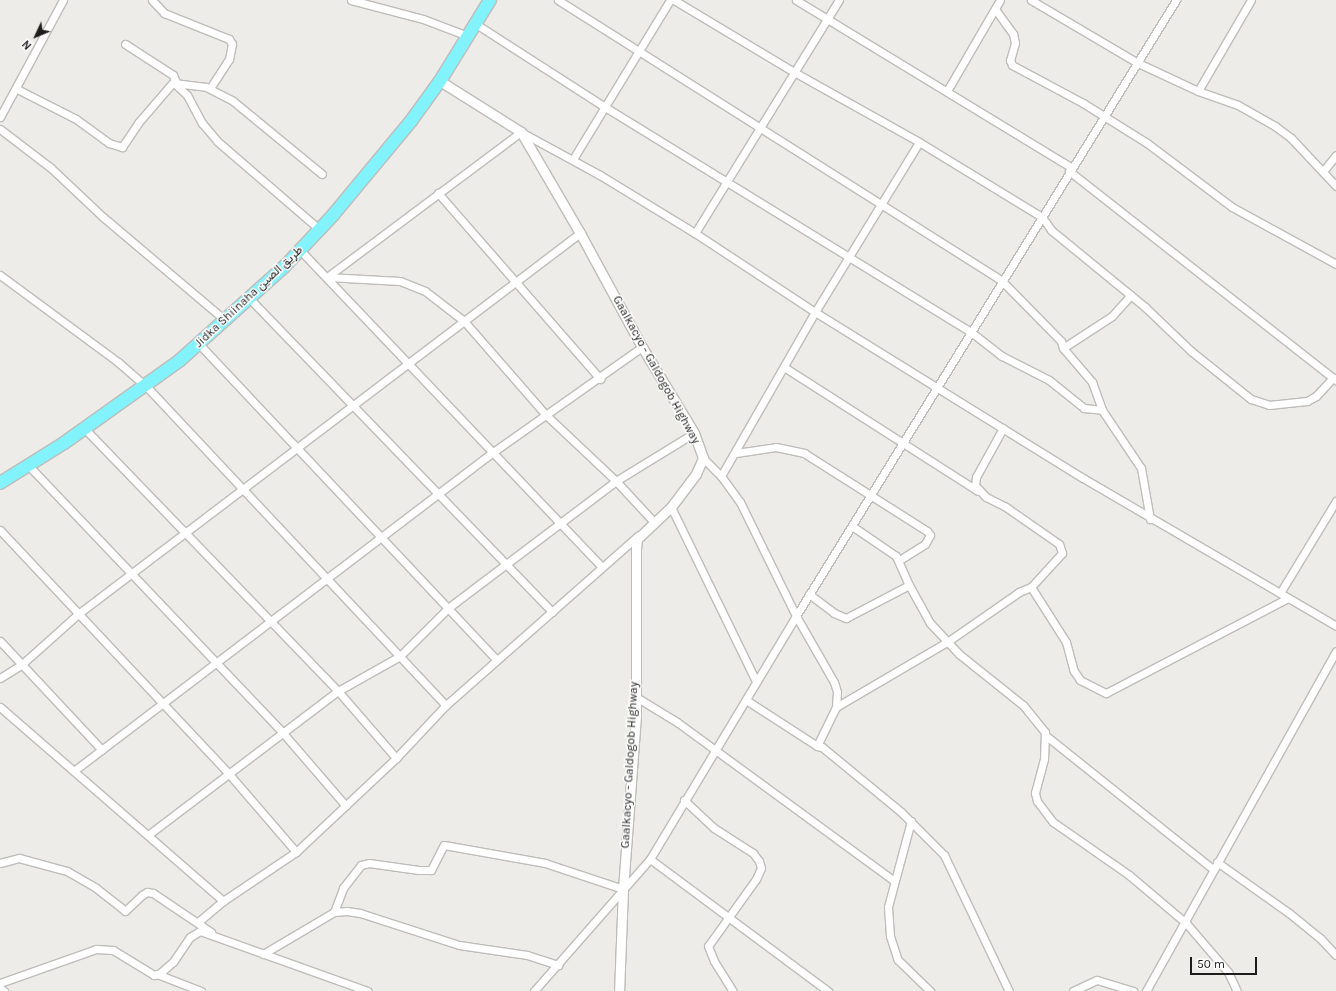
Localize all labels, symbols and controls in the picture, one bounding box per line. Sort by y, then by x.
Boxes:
north arrow [16,16,56,56]
text: N [20,37,34,52]
street label: Jidka Shiinaha طريق الصين [192,243,306,351]
street label: Gaalkacyo - Galdogob Highway [609,293,703,447]
street label: Gaalkacyo - Galdogob Highway [618,681,642,849]
scale bar [1192,949,1259,975]
text: 50 m [1197,957,1225,971]

